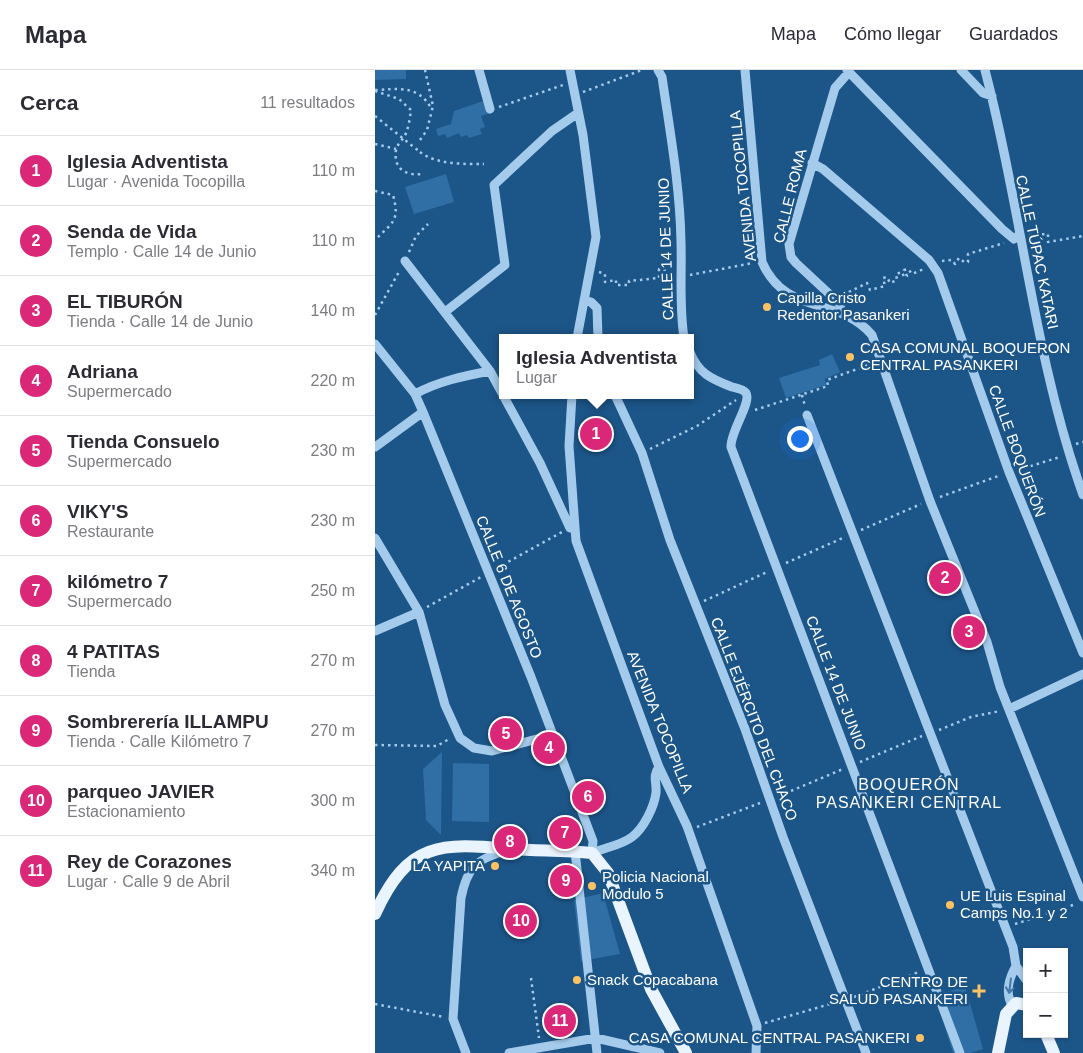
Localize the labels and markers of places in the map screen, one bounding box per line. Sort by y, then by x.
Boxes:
place label: Capilla Cristo Redentor Pasankeri [777,289,910,323]
marker: Capilla Cristo Redentor Pasankeri [761,301,773,313]
place label: CASA COMUNAL BOQUERON CENTRAL PASANKERI [860,339,1070,373]
marker: CASA COMUNAL BOQUERON CENTRAL PASANKERI [844,351,856,363]
pin: 1 [580,415,612,453]
pin: 2 [929,559,961,597]
pin: 3 [953,613,985,651]
pin: 5 [490,715,522,753]
pin: 4 [533,729,565,767]
pin: 6 [572,778,604,816]
pin: 7 [549,814,581,852]
pin: 8 [494,823,526,861]
place label: LA YAPITA [412,857,485,874]
marker: LA YAPITA [489,860,501,872]
pin: 9 [550,862,582,900]
place label: Policia Nacional Modulo 5 [602,868,709,902]
marker: Policia Nacional Modulo 5 [586,880,598,892]
place label: UE Luis Espinal Camps No.1 y 2 [960,887,1068,921]
marker: UE Luis Espinal Camps No.1 y 2 [944,899,956,911]
pin: 10 [505,902,537,940]
place label: Snack Copacabana [587,971,719,988]
place label: CENTRO DE SALUD PASANKERI [829,973,968,1007]
marker: Snack Copacabana [571,974,583,986]
marker: CENTRO DE SALUD PASANKERI [972,984,986,998]
pin: 11 [544,1002,576,1040]
place label: CASA COMUNAL CENTRAL PASANKERI [629,1029,910,1046]
marker: CASA COMUNAL CENTRAL PASANKERI [914,1032,926,1044]

